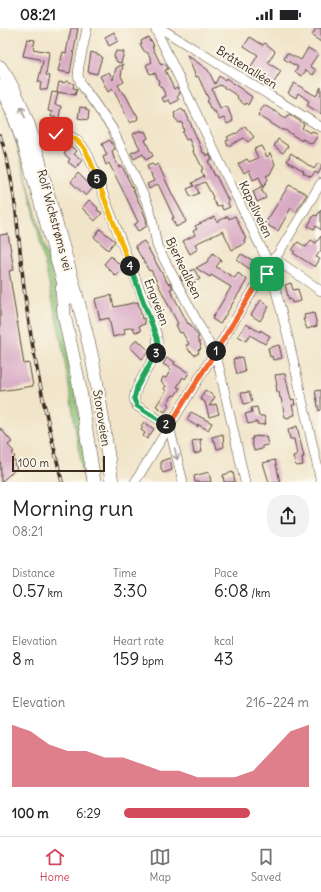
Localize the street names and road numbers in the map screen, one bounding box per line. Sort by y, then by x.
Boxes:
street label: Bråtenalléen [214,42,280,92]
street label: Rolf Wickstrøms vei [34,168,76,272]
street label: Kapellveien [236,178,276,240]
street label: Bjerkealléen [163,235,205,301]
street label: Engveien [141,276,173,328]
street label: Storoveien [90,389,114,447]

